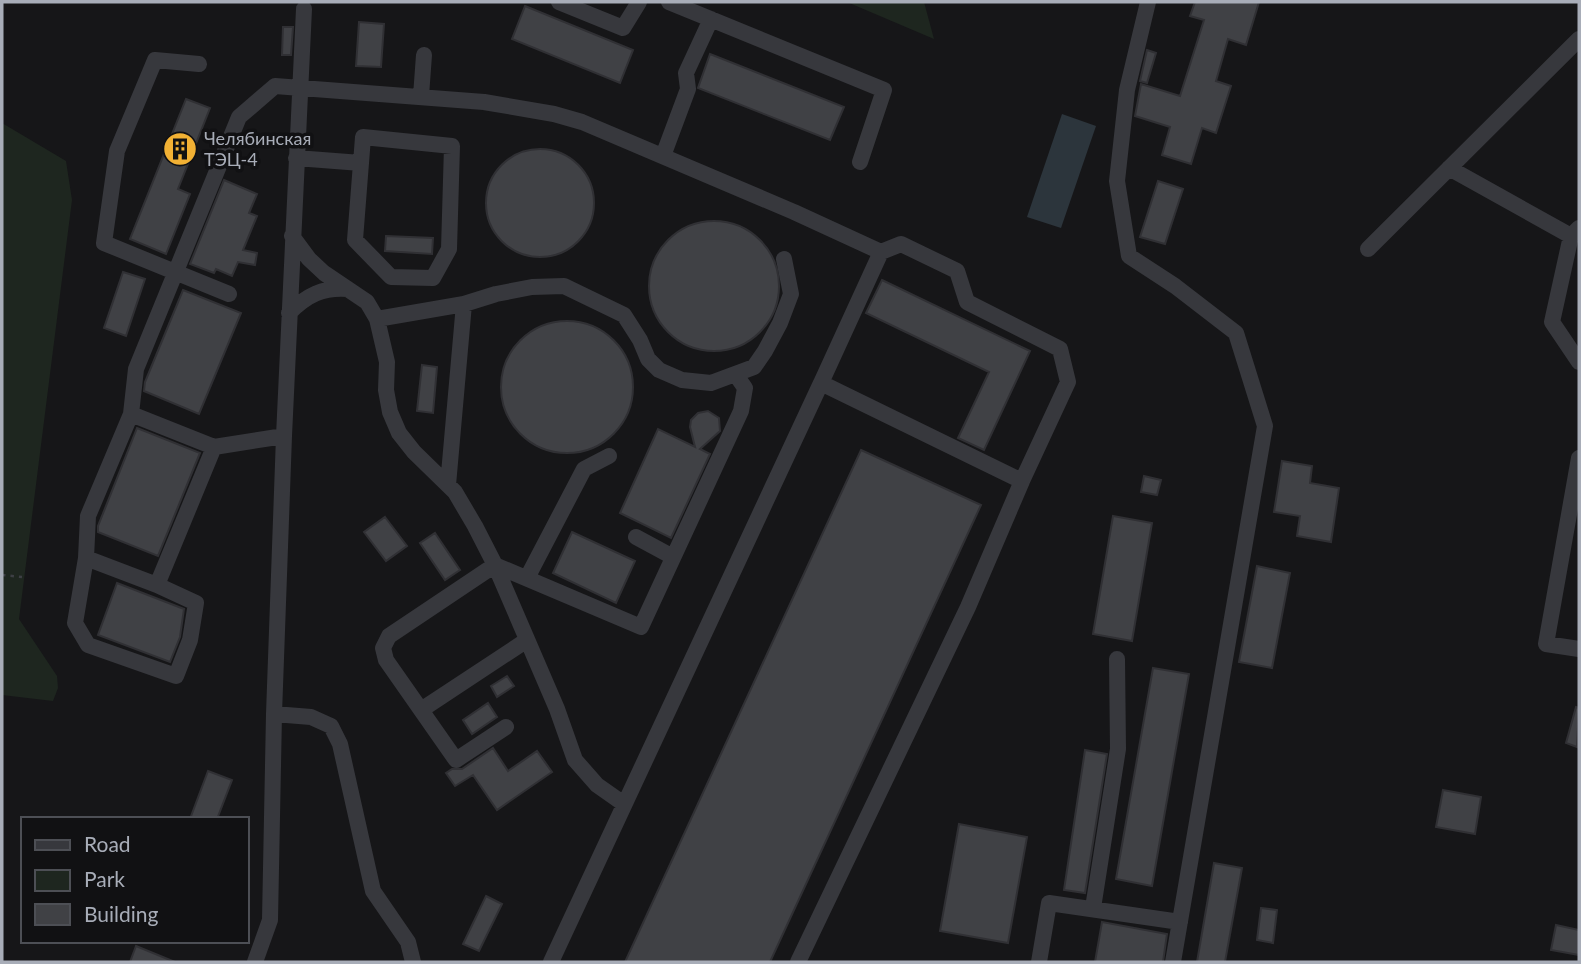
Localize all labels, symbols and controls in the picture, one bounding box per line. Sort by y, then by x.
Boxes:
place label: Челябинская ТЭЦ-4 [204,127,311,170]
building icon: Челябинская ТЭЦ-4 [161,130,199,168]
legend [21,817,248,943]
text: Road [84,831,131,856]
text: Park [84,866,125,891]
text: Building [84,901,159,926]

